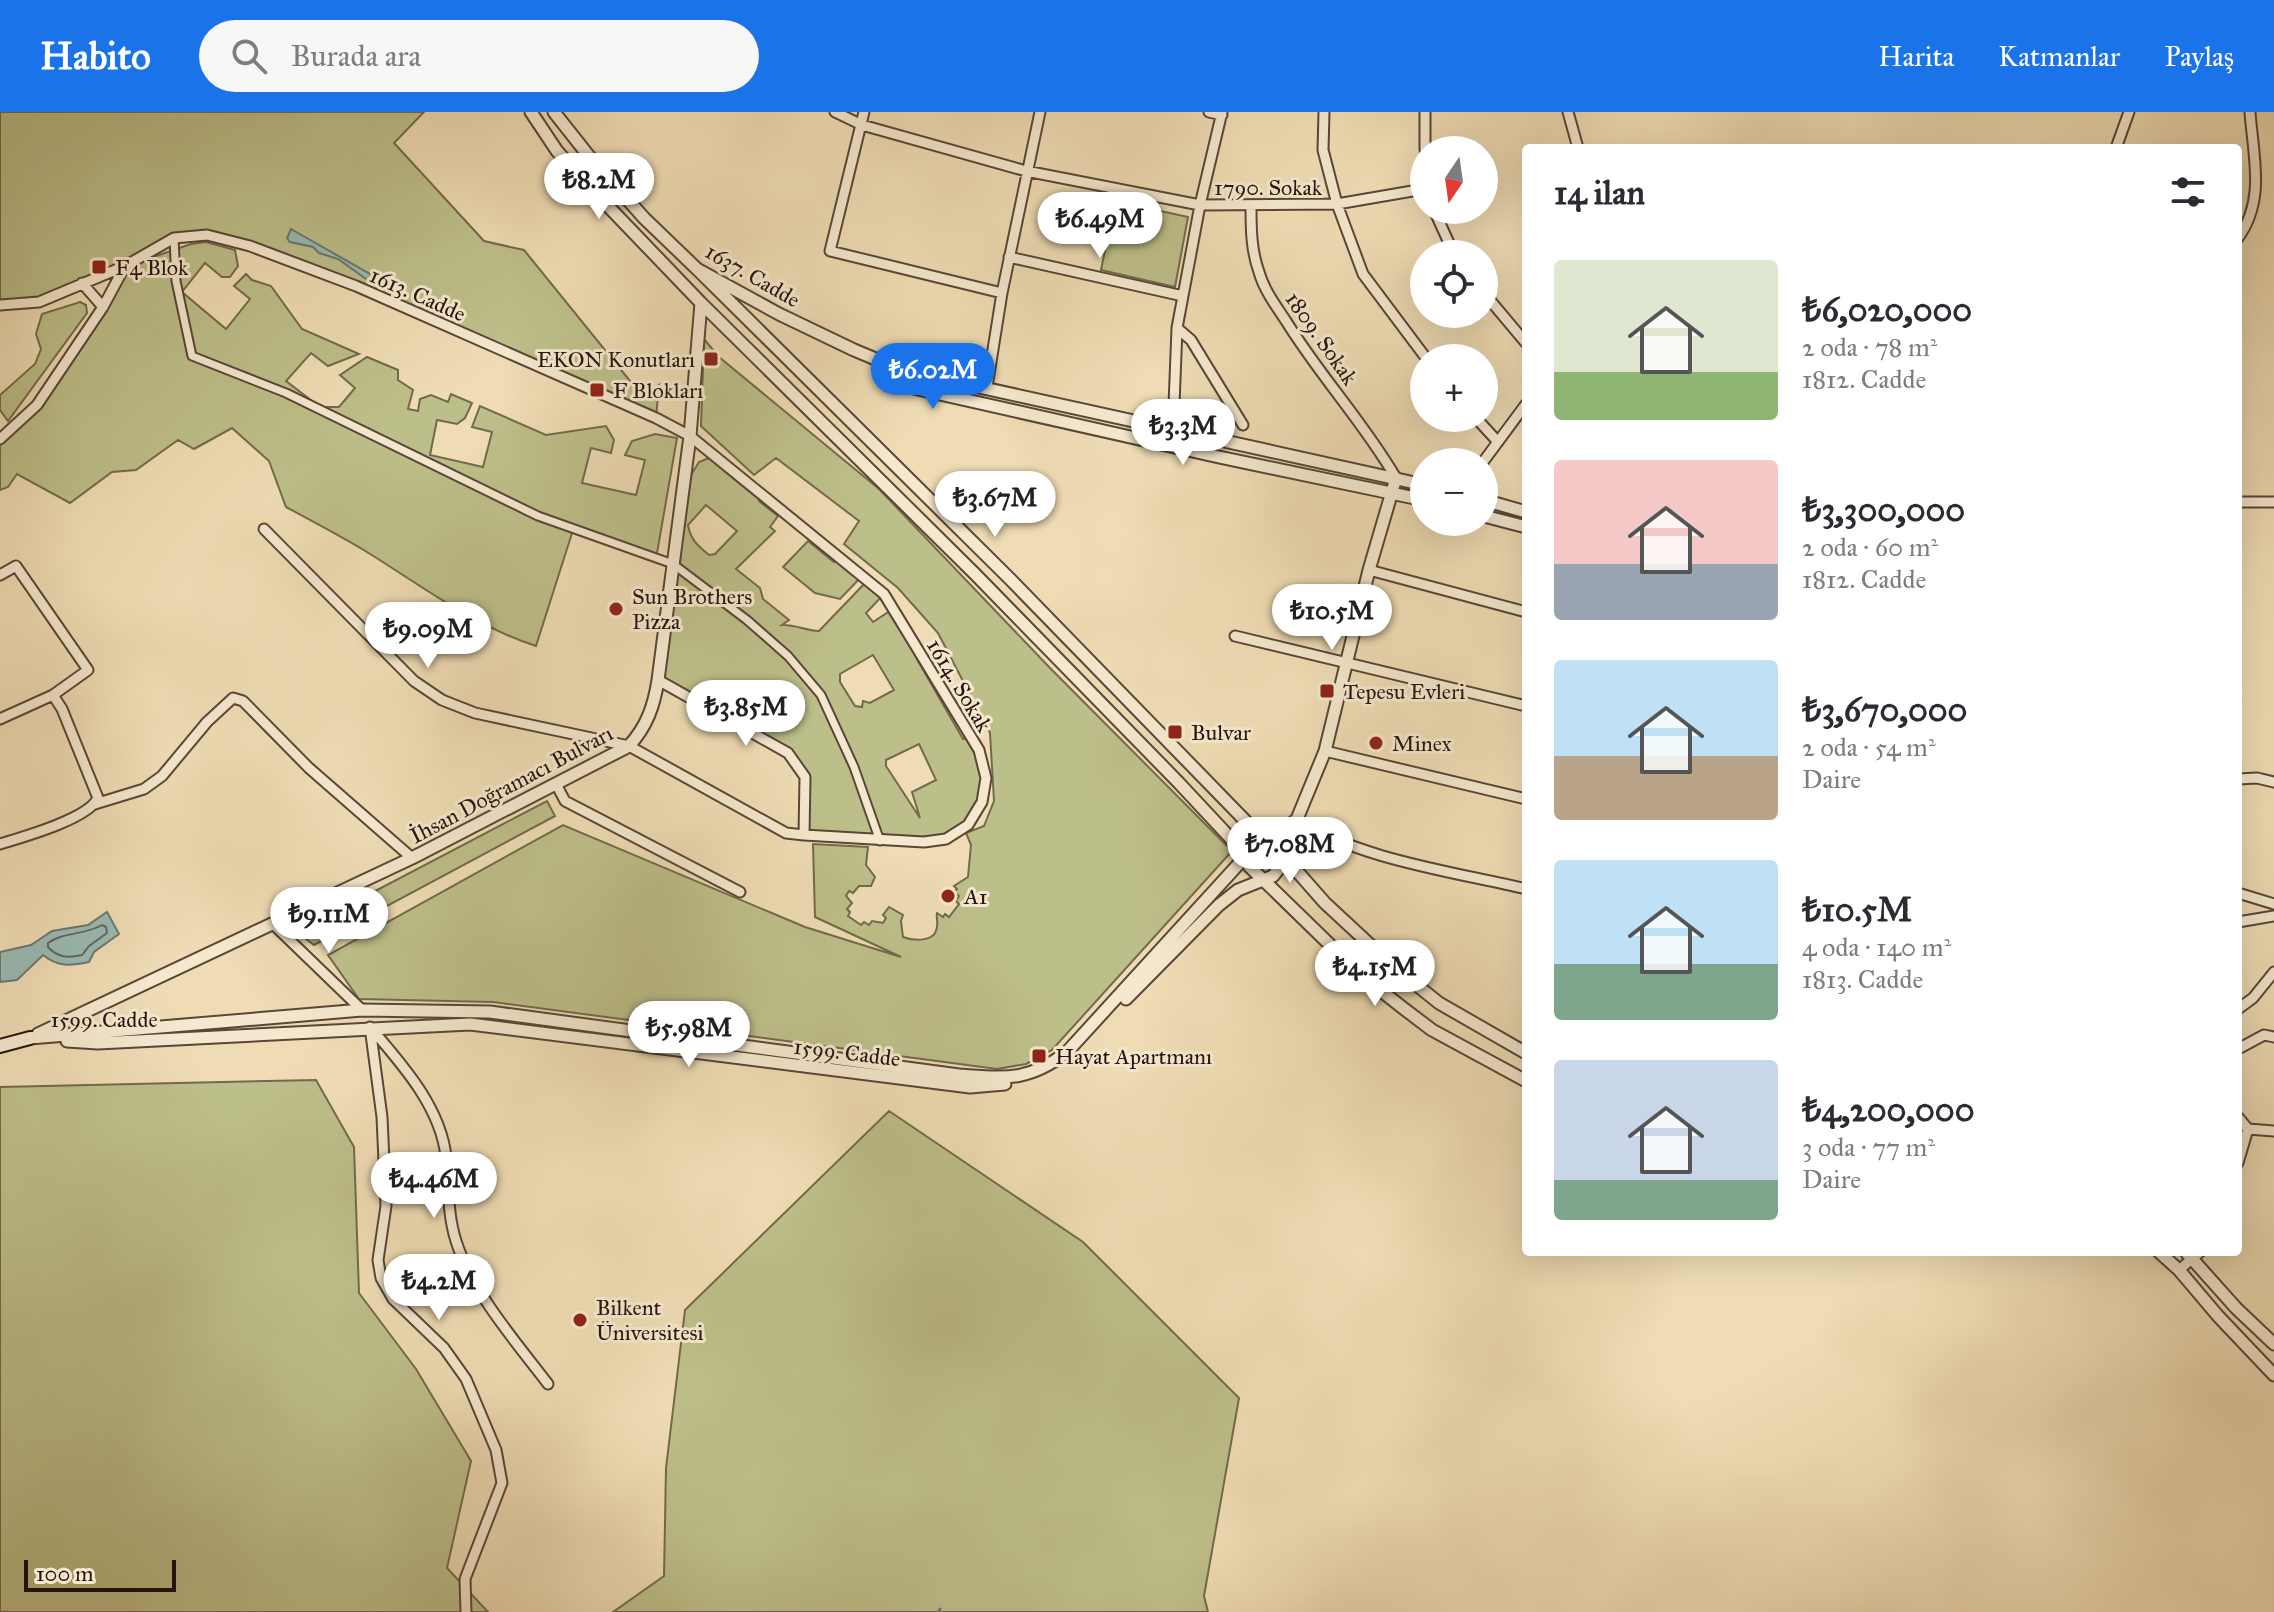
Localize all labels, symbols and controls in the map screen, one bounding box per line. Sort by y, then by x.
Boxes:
search box [199,20,759,92]
text: Habito [40,33,151,79]
icon: search [227,34,271,78]
text: Burada ara [291,38,421,74]
text: Harita [1878,39,1954,74]
text: Katmanlar [1998,39,2120,74]
text: Paylaş [2164,39,2234,74]
north arrow [1410,136,1498,224]
map controls [1410,136,1498,536]
pin: ₺8.2M [543,153,655,221]
text: ₺8.2M [562,163,636,195]
icon: filters [2166,170,2210,214]
text: 14 ilan [1554,172,1645,213]
street label: 1790. Sokak [1214,174,1323,201]
pin: ₺6.49M [1035,192,1165,260]
text: ₺6.49M [1055,202,1145,234]
street label: 1637. Cadde [701,237,805,313]
button: locate [1410,240,1498,328]
place label: F4 Blok [115,254,189,281]
marker: F4 Blok [90,258,108,276]
street label: 1613. Cadde [366,261,470,328]
street label: 1809. Sokak [1280,286,1364,391]
text: ₺6,020,000 [1802,289,1972,330]
icon: home [1618,292,1714,388]
text: 2 oda · 78 m² [1802,331,1937,363]
pin: ₺6.02M [868,343,998,411]
button: + [1410,344,1498,432]
place label: EKON Konutları [537,346,695,373]
marker: EKON Konutları [702,350,720,368]
text: ₺6.02M [889,353,977,385]
text: 1812. Cadde [1802,363,1926,395]
place label: F Blokları [613,377,703,404]
marker: F Blokları [588,381,606,399]
pin: ₺3.3M [1127,399,1239,467]
text: ₺3.3M [1149,409,1217,441]
button: − [1410,448,1498,536]
pin: ₺3.67M [930,471,1060,539]
text: ₺3.67M [953,481,1037,513]
text: ₺3,300,000 [1802,489,1965,530]
icon: home [1618,492,1714,588]
text: 2 oda · 60 m² [1802,531,1938,563]
text: 1812. Cadde [1802,563,1926,595]
place label: Sun Brothers Pizza [632,583,752,635]
pin: ₺10.5M [1267,584,1397,652]
text: ₺10.5M [1290,594,1374,626]
marker: Sun Brothers Pizza [607,600,625,618]
pin: ₺9.09M [363,602,493,670]
text: ₺9.09M [383,612,473,644]
street label: 1614. Sokak [921,634,998,737]
place label: Tepesu Evleri [1343,678,1465,705]
pin: ₺3.85M [681,680,811,748]
marker: Tepesu Evleri [1318,682,1336,700]
text: ₺3,670,000 [1802,689,1967,730]
text: ₺3.85M [704,690,788,722]
icon: home [1618,692,1714,788]
street label: İhsan Doğramacı Bulvarı [405,719,617,849]
place label: Bulvar [1191,719,1252,746]
marker: Bulvar [1166,723,1184,741]
place label: Minex [1392,730,1452,757]
text: 2 oda · 54 m² [1802,731,1936,763]
marker: Minex [1367,734,1385,752]
text: Daire [1802,763,1861,795]
pin: ₺7.08M [1225,817,1355,885]
text: ₺7.08M [1245,827,1335,859]
place label: A1 [963,883,988,910]
pin: ₺9.11M [264,887,394,955]
marker: A1 [939,887,957,905]
text: ₺10.5M [1802,889,1912,930]
icon: home [1618,892,1714,988]
text: ₺9.11M [288,897,370,929]
text: 4 oda · 140 m² [1802,931,1951,963]
pin: ₺4.15M [1310,940,1440,1008]
text: ₺4.15M [1333,950,1417,982]
text: 1813. Cadde [1802,963,1923,995]
pin: ₺5.98M [624,1001,754,1069]
street label: 1599. Cadde [50,1006,158,1033]
text: ₺5.98M [646,1011,732,1043]
street label: 1599. Cadde [792,1033,902,1072]
place label: Hayat Apartmanı [1055,1043,1212,1070]
marker: Hayat Apartmanı [1030,1047,1048,1065]
text: ₺4,200,000 [1802,1089,1974,1130]
icon: home [1618,1092,1714,1188]
text: 3 oda · 77 m² [1802,1131,1935,1163]
pin: ₺4.46M [369,1152,499,1220]
text: ₺4.46M [389,1162,479,1194]
text: Daire [1802,1163,1861,1195]
pin: ₺4.2M [383,1254,495,1322]
text: ₺4.2M [402,1264,476,1296]
place label: Bilkent Üniversitesi [596,1294,704,1346]
marker: Bilkent Üniversitesi [571,1311,589,1329]
scale bar [24,1556,176,1592]
text: 100 m [36,1560,93,1587]

